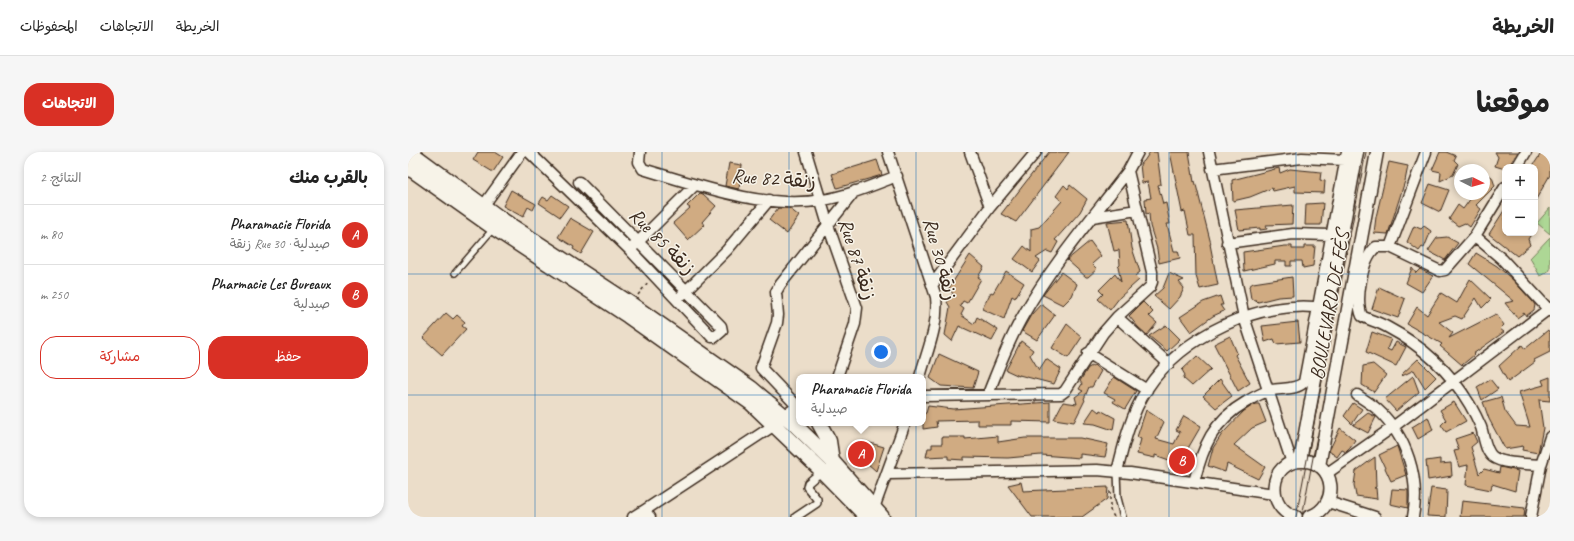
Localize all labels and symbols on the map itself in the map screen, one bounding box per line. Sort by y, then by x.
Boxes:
street label: Rue 82 زنقة [731,163,817,194]
north arrow [1454,164,1490,200]
street label: Rue 85 زنقة [624,203,701,280]
street label: Rue 87 زنقة [833,215,882,303]
street label: Rue 30 زنقة [918,215,964,303]
street label: BOULEVARD DE FÈS [1304,224,1356,382]
your location [871,342,891,362]
pin: A [848,439,874,469]
pin: B [1169,446,1195,476]

